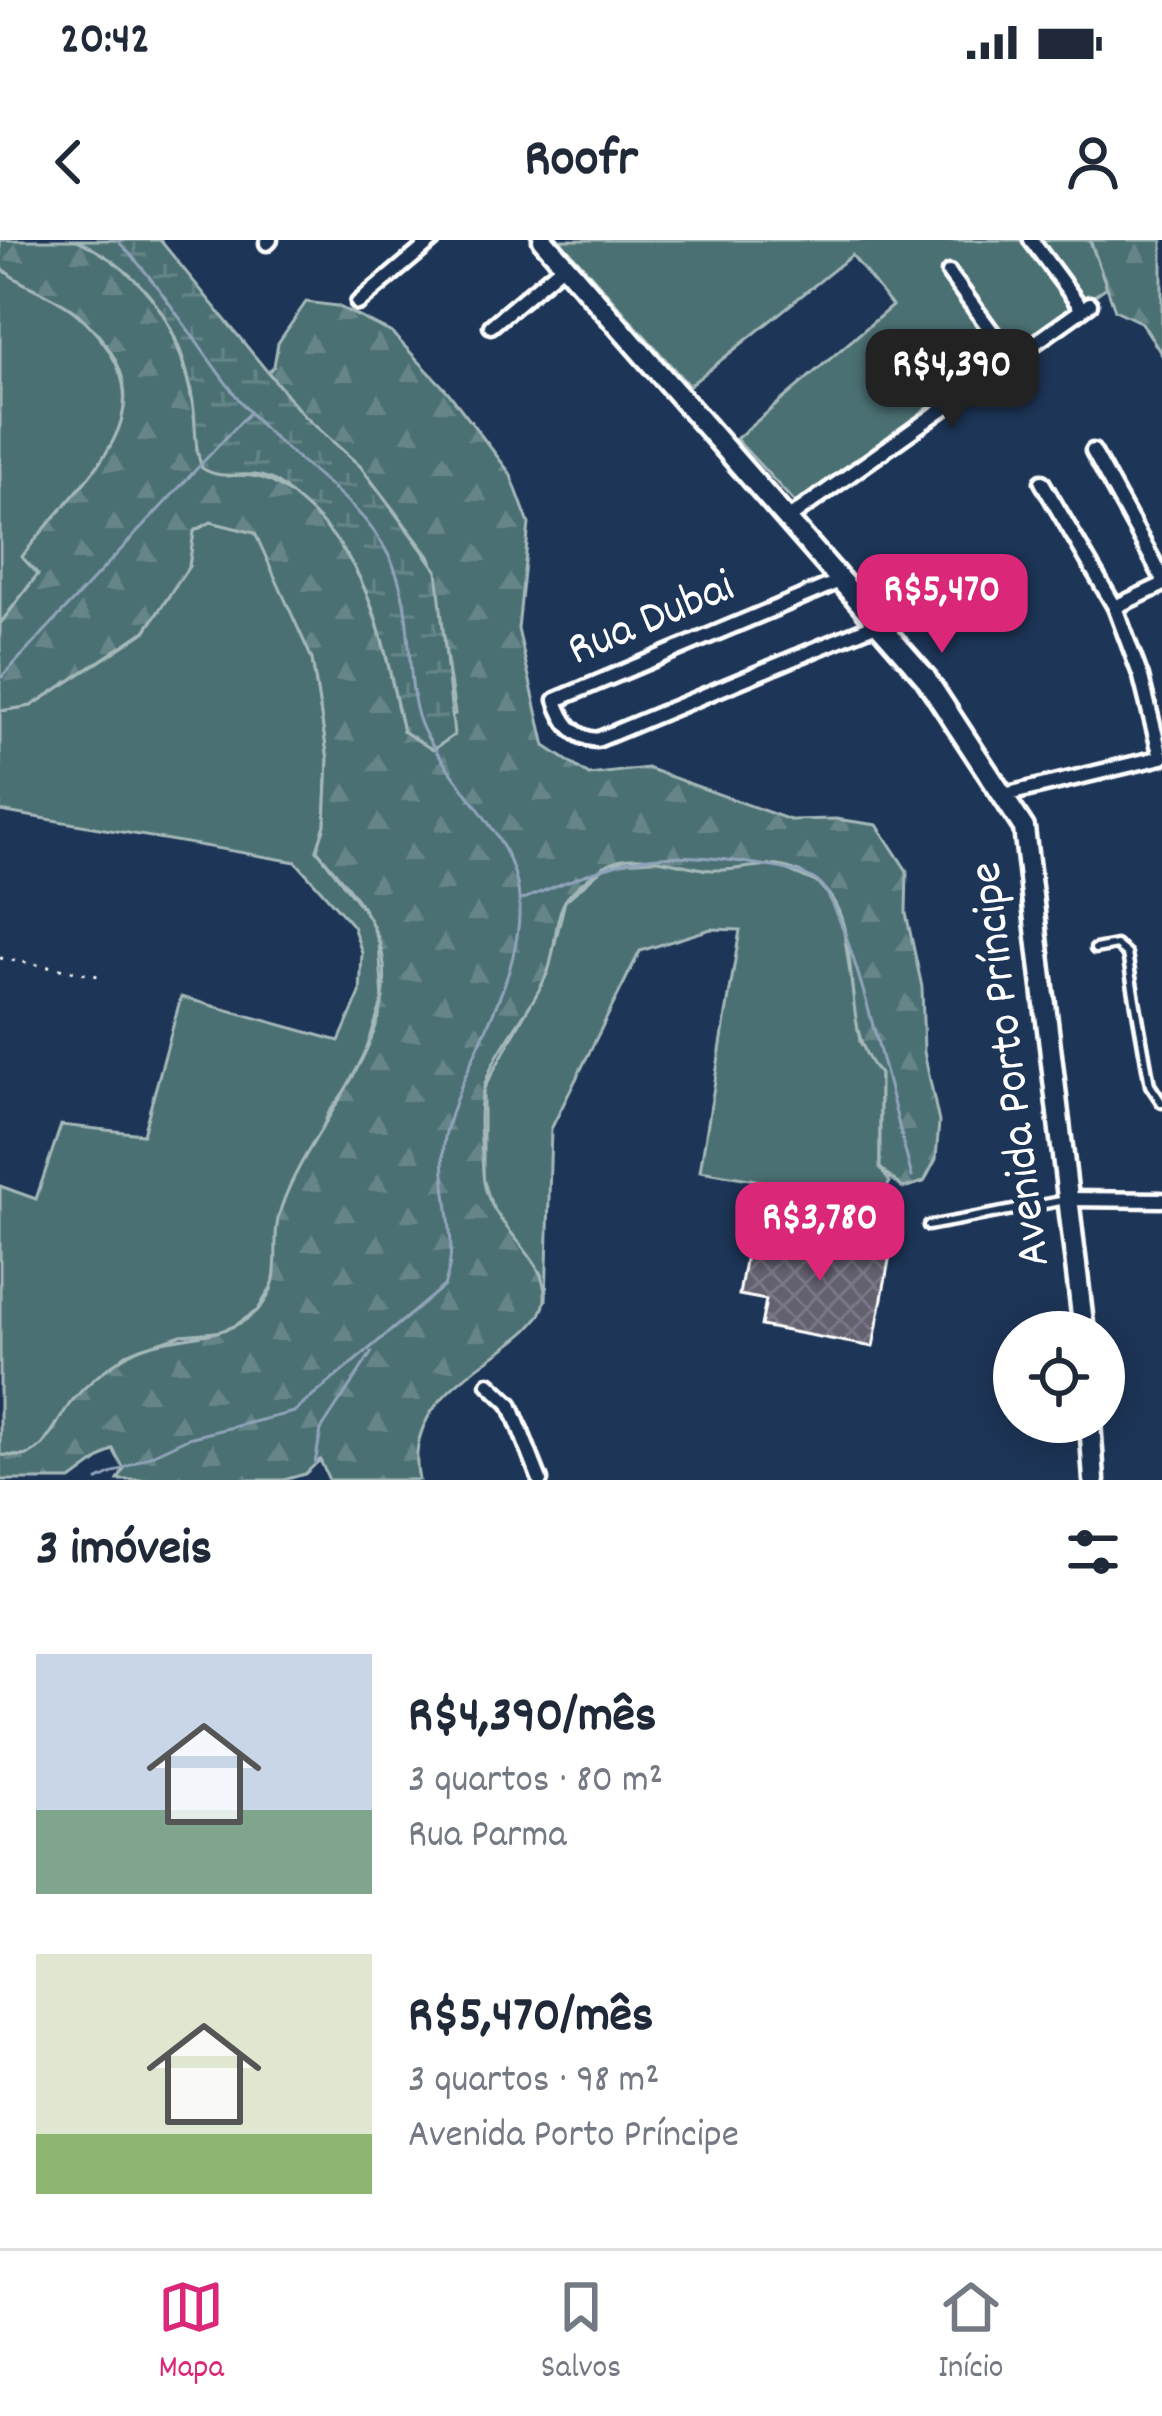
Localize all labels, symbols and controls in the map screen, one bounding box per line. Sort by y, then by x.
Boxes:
text: 20:42 [60,10,150,74]
text: Roofr [524,124,638,201]
icon: back [36,129,102,195]
icon: person [1060,129,1126,195]
pin: R$4,390 [841,329,1063,431]
text: R$4,390 [893,340,1011,395]
pin: R$5,470 [831,554,1053,656]
street label: Rua Dubai [558,555,746,687]
text: R$5,470 [884,565,1000,620]
street label: Avenida Porto Príncipe [954,858,1072,1270]
pin: R$3,780 [709,1182,931,1284]
text: R$3,780 [762,1193,878,1248]
map controls [993,1311,1125,1443]
button: locate [993,1311,1125,1443]
text: 3 imóveis [36,1516,212,1588]
icon: filters [1060,1519,1126,1585]
text: R$4,390/mês [408,1683,656,1755]
icon: home [132,1702,276,1846]
text: 3 quartos · 80 m² [408,1755,663,1810]
text: Rua Parma [408,1810,567,1865]
text: R$5,470/mês [408,1983,654,2055]
icon: home [132,2002,276,2146]
text: 3 quartos · 98 m² [408,2055,660,2110]
text: Avenida Porto Príncipe [408,2110,739,2165]
tab: Mapa [158,2274,224,2393]
tab: Salvos [541,2274,621,2393]
tab: Início [938,2274,1004,2393]

